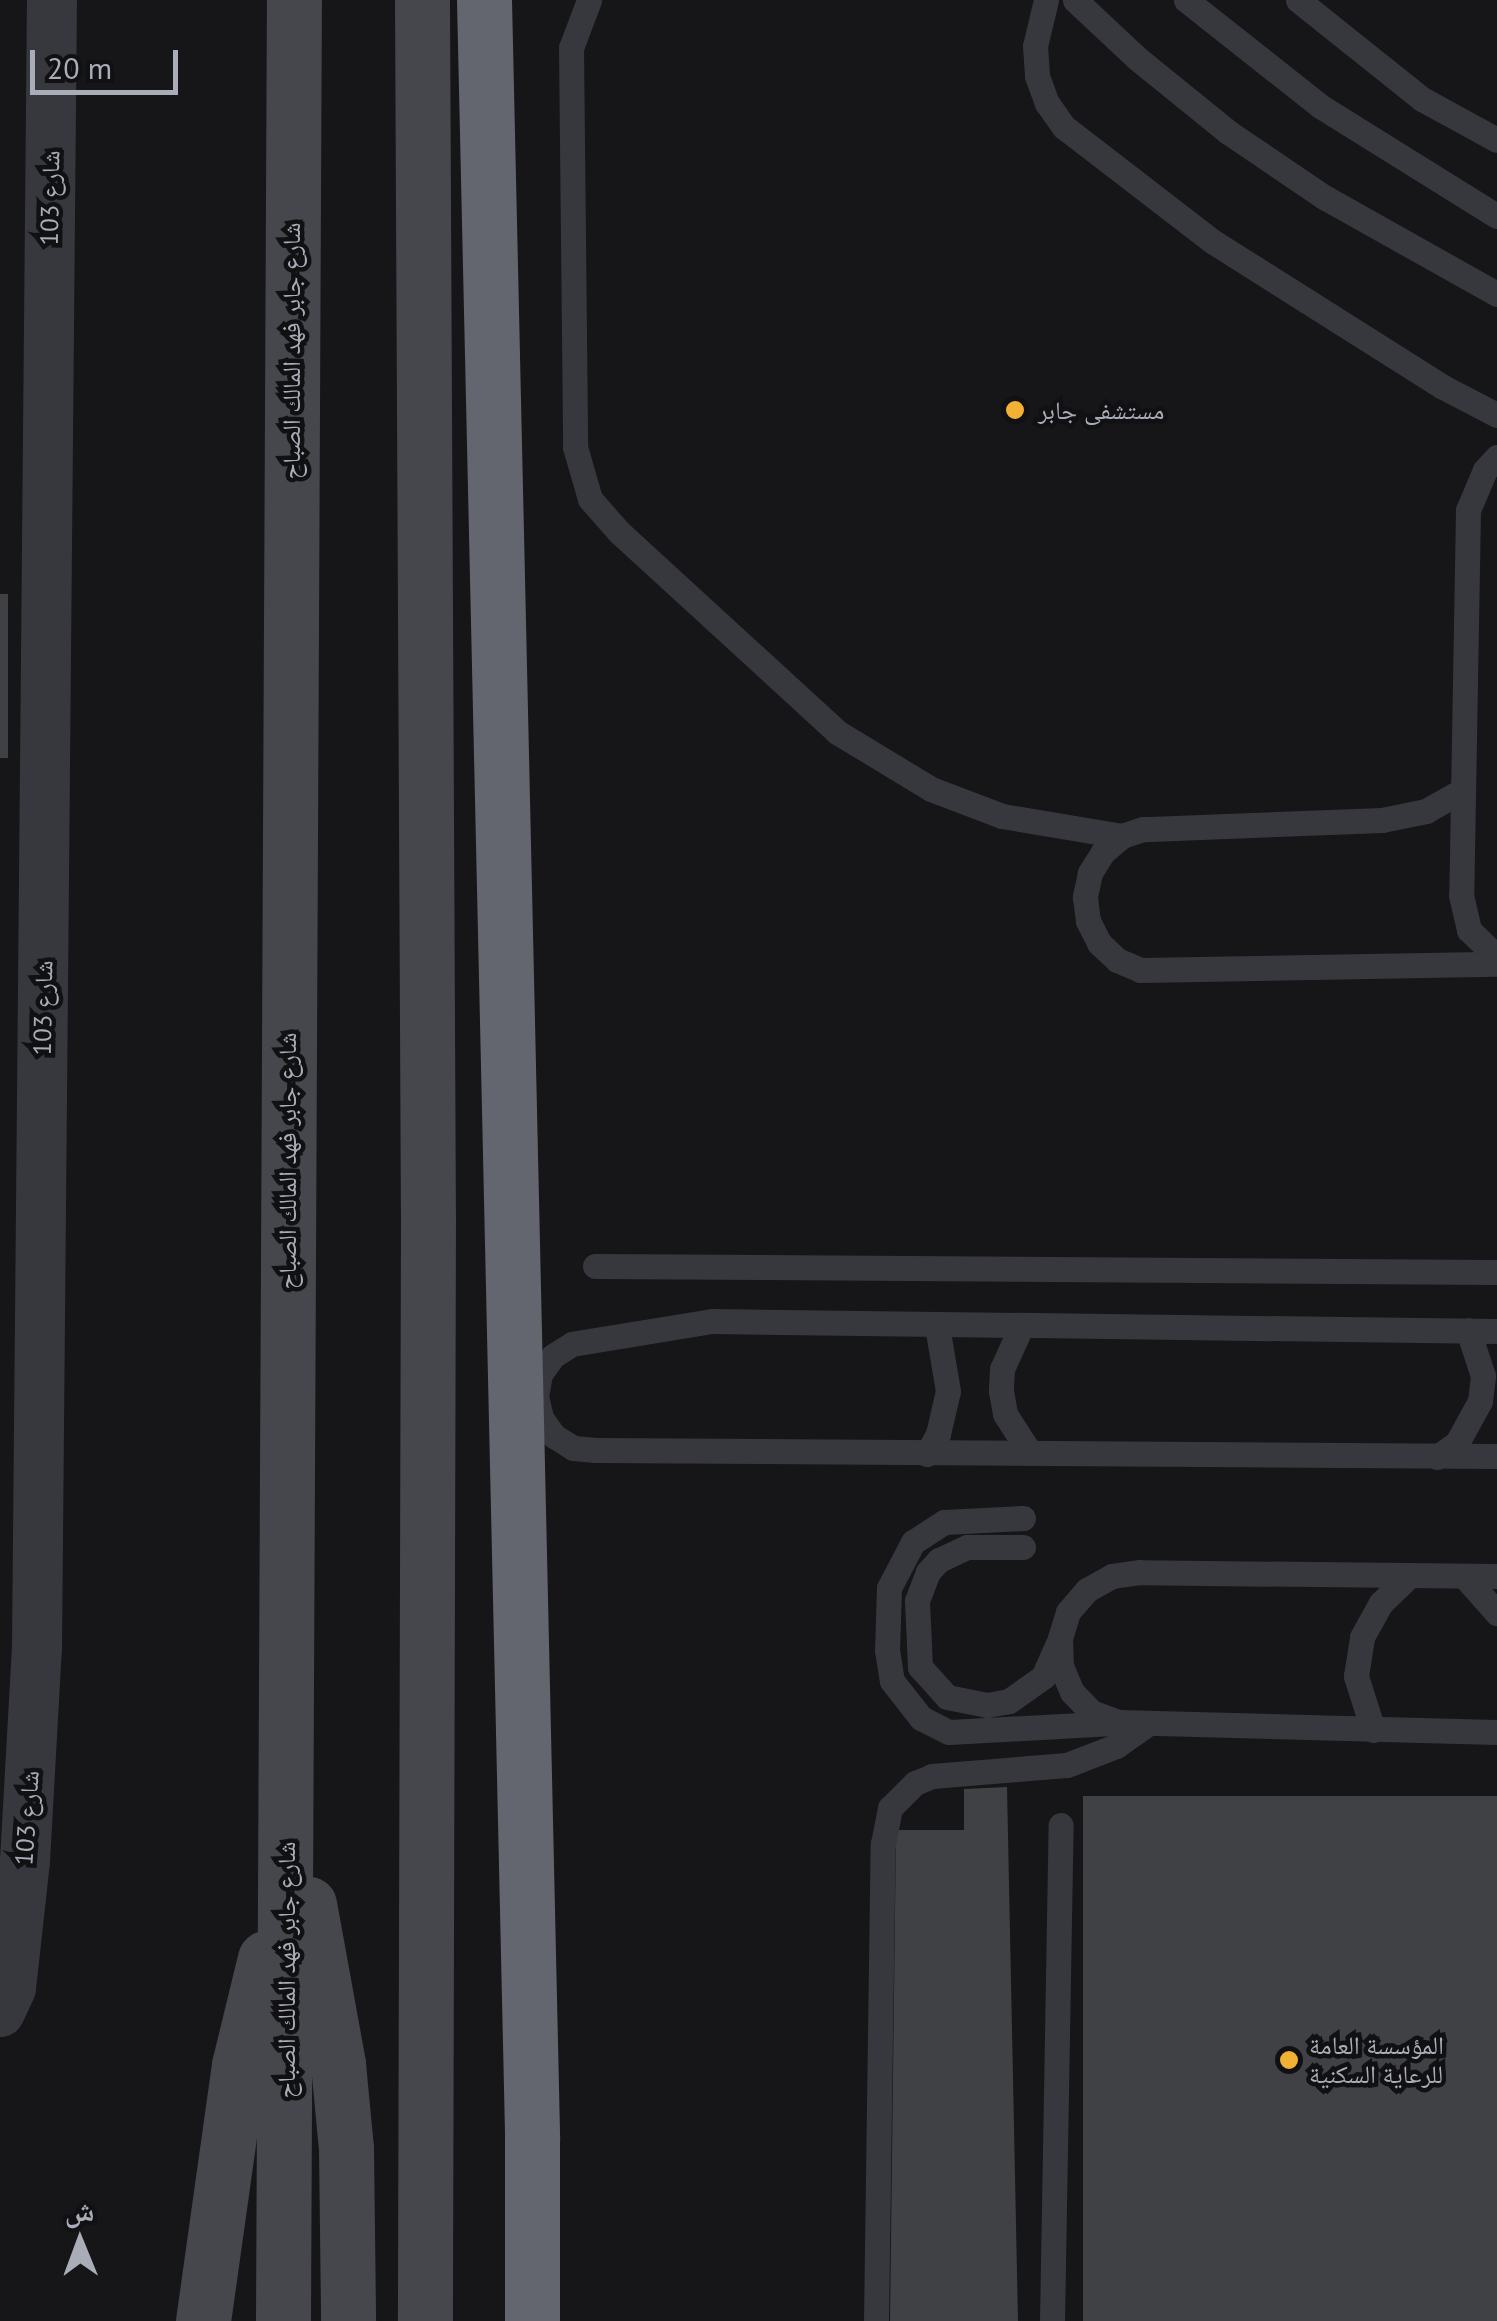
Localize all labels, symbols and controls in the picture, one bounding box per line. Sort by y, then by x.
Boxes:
scale bar [35,30,182,92]
text: 20 m [47,48,112,87]
street label: شارع 103 [34,150,66,246]
street label: شارع جابر فهد المالك الصباح [276,222,306,480]
place label: مستشفى جابر [1038,395,1164,425]
marker: مستشفى جابر [1002,397,1028,423]
street label: شارع 103 [27,960,59,1056]
street label: شارع جابر فهد المالك الصباح [272,1032,302,1290]
street label: شارع 103 [9,1770,45,1866]
street label: شارع جابر فهد المالك الصباح [271,1841,301,2099]
place label: المؤسسة العامة للرعاية السكنية [1309,2031,1444,2090]
marker: المؤسسة العامة للرعاية السكنية [1278,2049,1300,2071]
north arrow [30,2191,130,2291]
text: ش [64,2192,95,2229]

